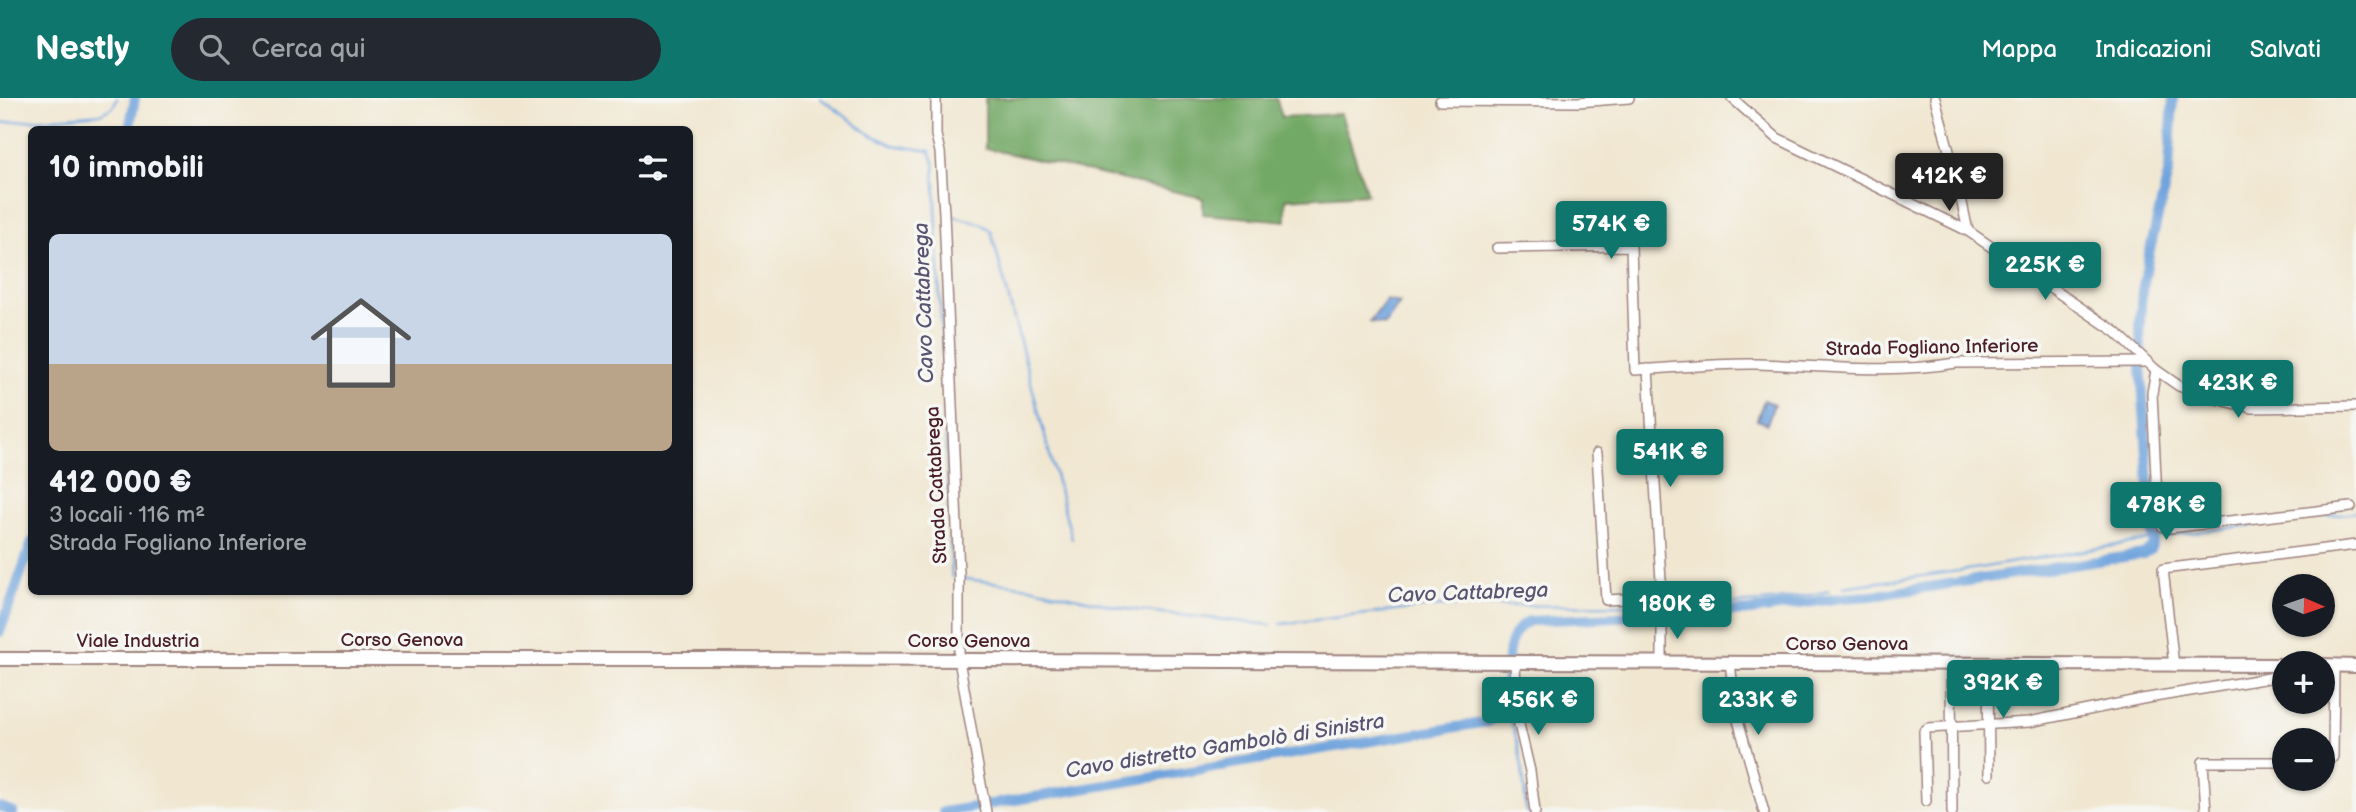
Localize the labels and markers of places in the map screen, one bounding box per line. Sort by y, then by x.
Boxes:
pin: 412K € [1892,153,2006,213]
pin: 574K € [1554,202,1668,261]
pin: 225K € [1988,242,2102,302]
pin: 423K € [2181,360,2295,420]
pin: 541K € [1613,430,1727,489]
pin: 478K € [2109,482,2223,542]
pin: 180K € [1620,582,1734,641]
pin: 392K € [1946,660,2060,720]
pin: 456K € [1481,678,1595,737]
pin: 233K € [1701,678,1815,737]

